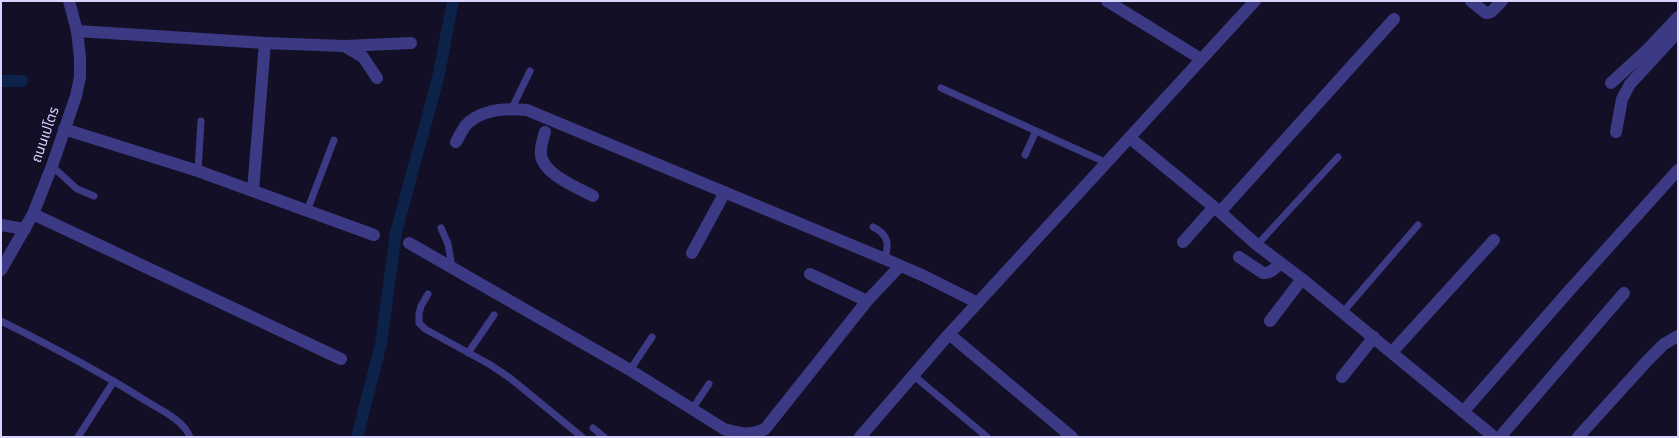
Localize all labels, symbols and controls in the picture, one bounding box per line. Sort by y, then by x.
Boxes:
street label: ถนนเปโตร [29,105,63,165]

